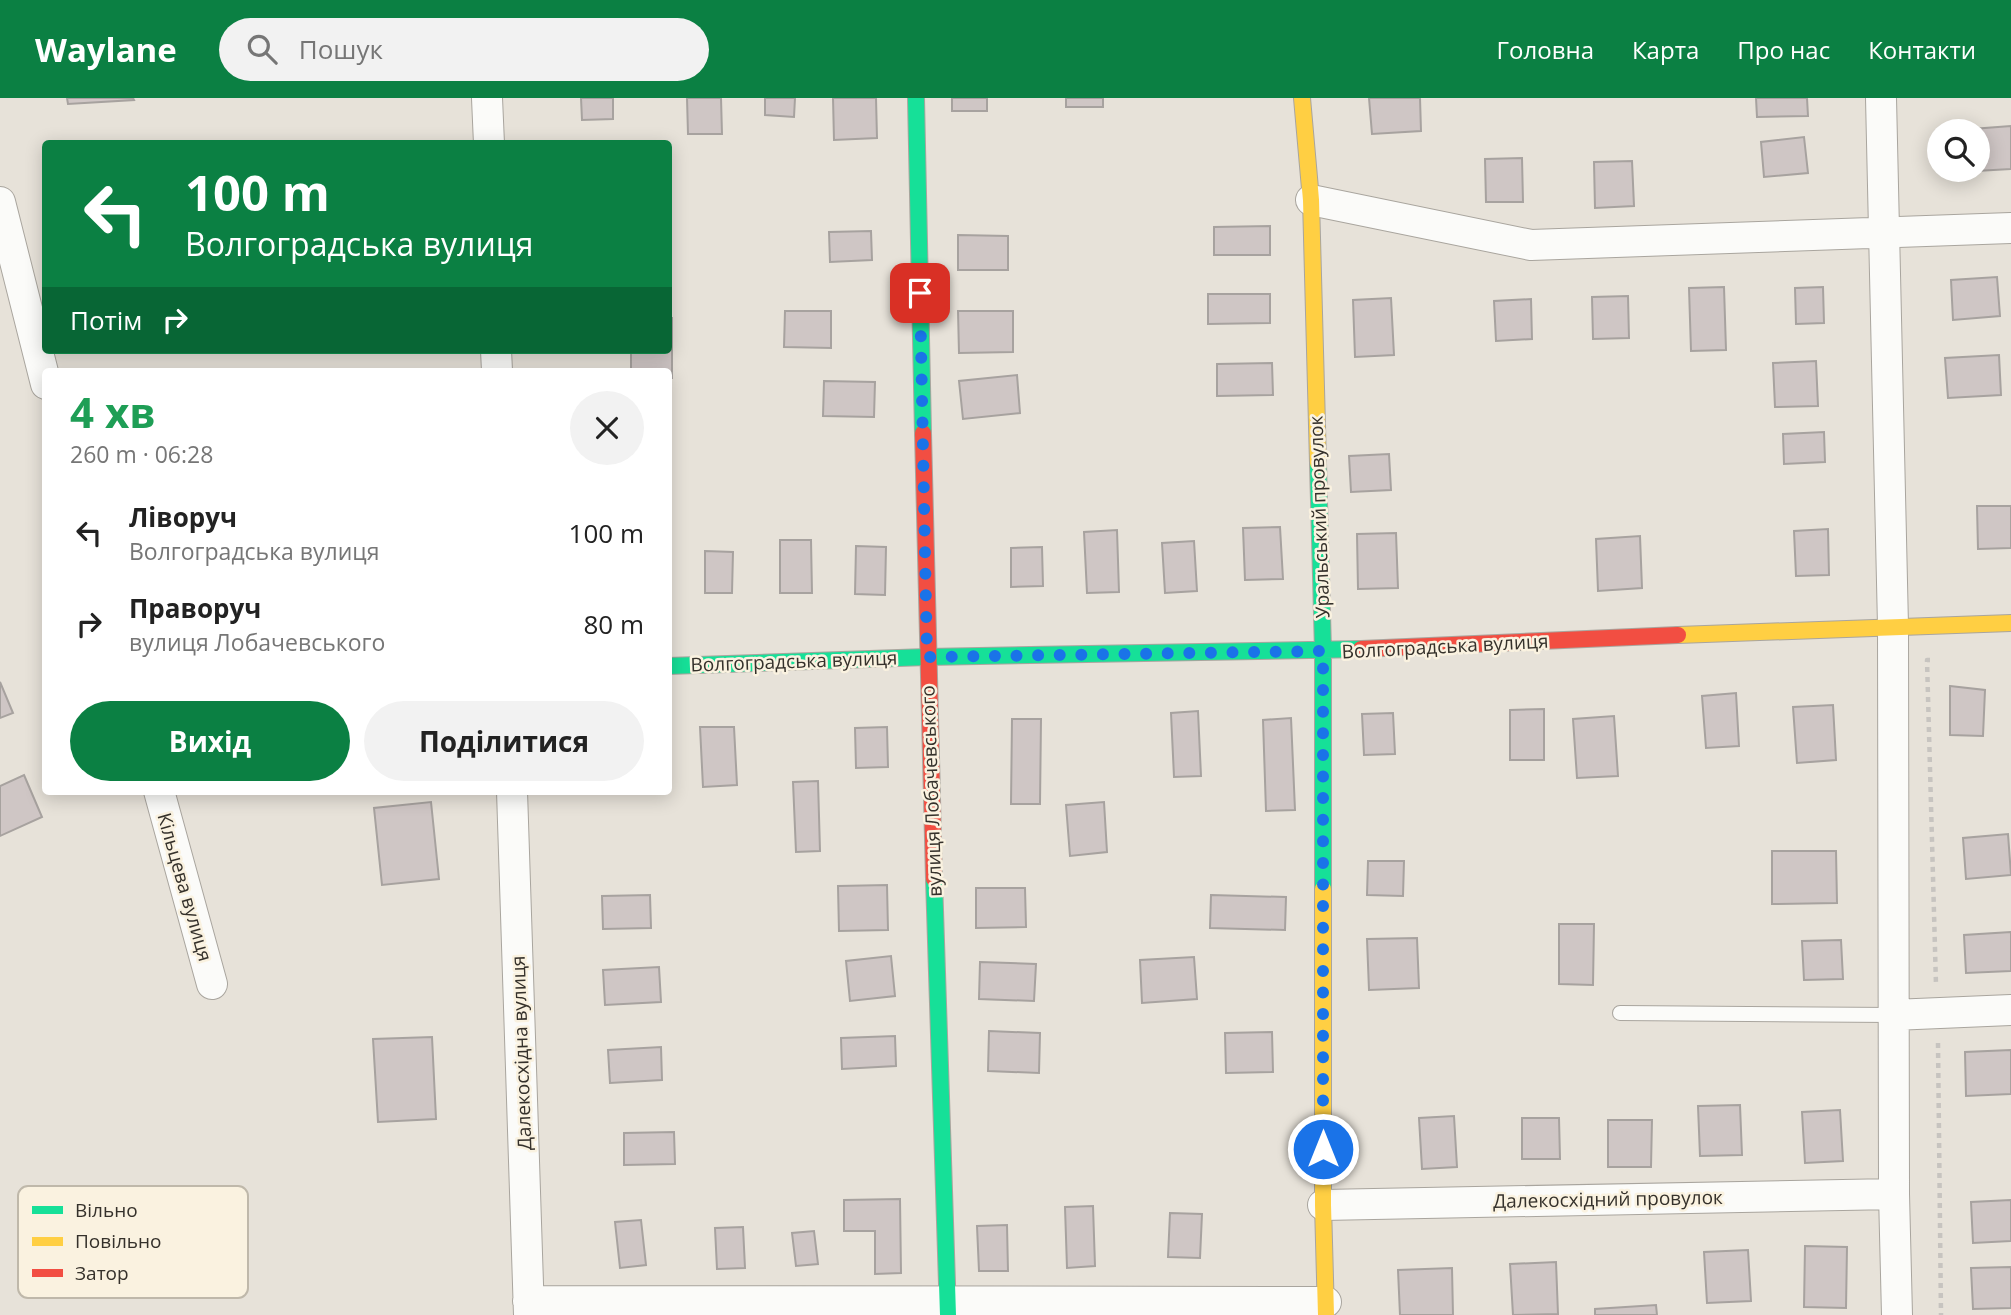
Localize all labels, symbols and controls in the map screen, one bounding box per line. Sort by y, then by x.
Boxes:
search box [219,18,709,81]
text: Waylane [35,27,177,72]
icon: search [243,30,281,68]
text: Пошук [299,31,383,67]
text: Головна [1497,33,1594,66]
text: Карта [1632,33,1699,66]
text: Про нас [1737,33,1830,66]
text: Контакти [1868,33,1976,66]
map controls [1927,119,1990,182]
button: search [1927,119,1990,182]
text: 100 m [185,159,330,225]
icon: left [70,168,161,259]
text: Волгоградська вулиця [185,222,533,265]
pin [890,263,950,323]
icon: arrive [901,274,939,312]
icon: right [156,301,194,339]
text: Потім [70,302,142,338]
text: 4 хв [70,383,156,440]
button: close [570,391,644,465]
street label: Уральський провулок [1302,415,1336,619]
text: 260 m · 06:28 [70,438,213,470]
text: Ліворуч [129,499,237,535]
icon: left [70,514,108,552]
text: 100 m [569,515,644,551]
text: Волгоградська вулиця [129,535,379,567]
text: Праворуч [129,590,261,626]
icon: right [70,605,108,643]
text: 80 m [583,606,644,642]
text: вулиця Лобачевського [129,626,385,658]
street label: Волгоградська вулиця [1341,628,1549,664]
street label: Волгоградська вулиця [690,644,898,678]
street label: вулиця Лобачевського [914,685,948,897]
button: Вихід [70,701,350,781]
button: Поділитися [364,701,644,781]
street label: Кільцева вулиця [151,810,219,964]
street label: Далекосхідна вулиця [505,955,537,1151]
position arrow [1286,1112,1360,1186]
street label: Далекосхідний провулок [1493,1184,1723,1214]
legend [18,1186,248,1298]
text: Вільно [75,1197,138,1223]
text: Повільно [75,1228,162,1254]
text: Затор [75,1260,129,1286]

